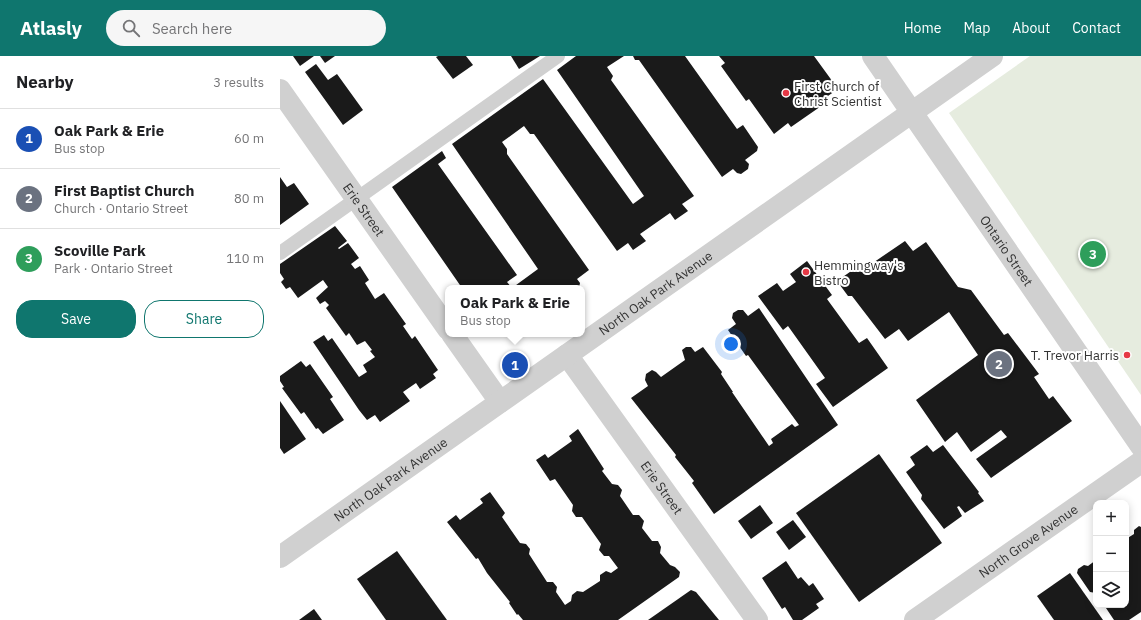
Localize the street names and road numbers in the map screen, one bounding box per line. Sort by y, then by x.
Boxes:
street label: Erie Street [339,180,388,240]
street label: Ontario Street [976,212,1037,289]
street label: North Oak Park Avenue [595,247,716,339]
street label: North Oak Park Avenue [330,434,451,526]
street label: Erie Street [637,458,686,518]
street label: North Grove Avenue [975,501,1081,582]

